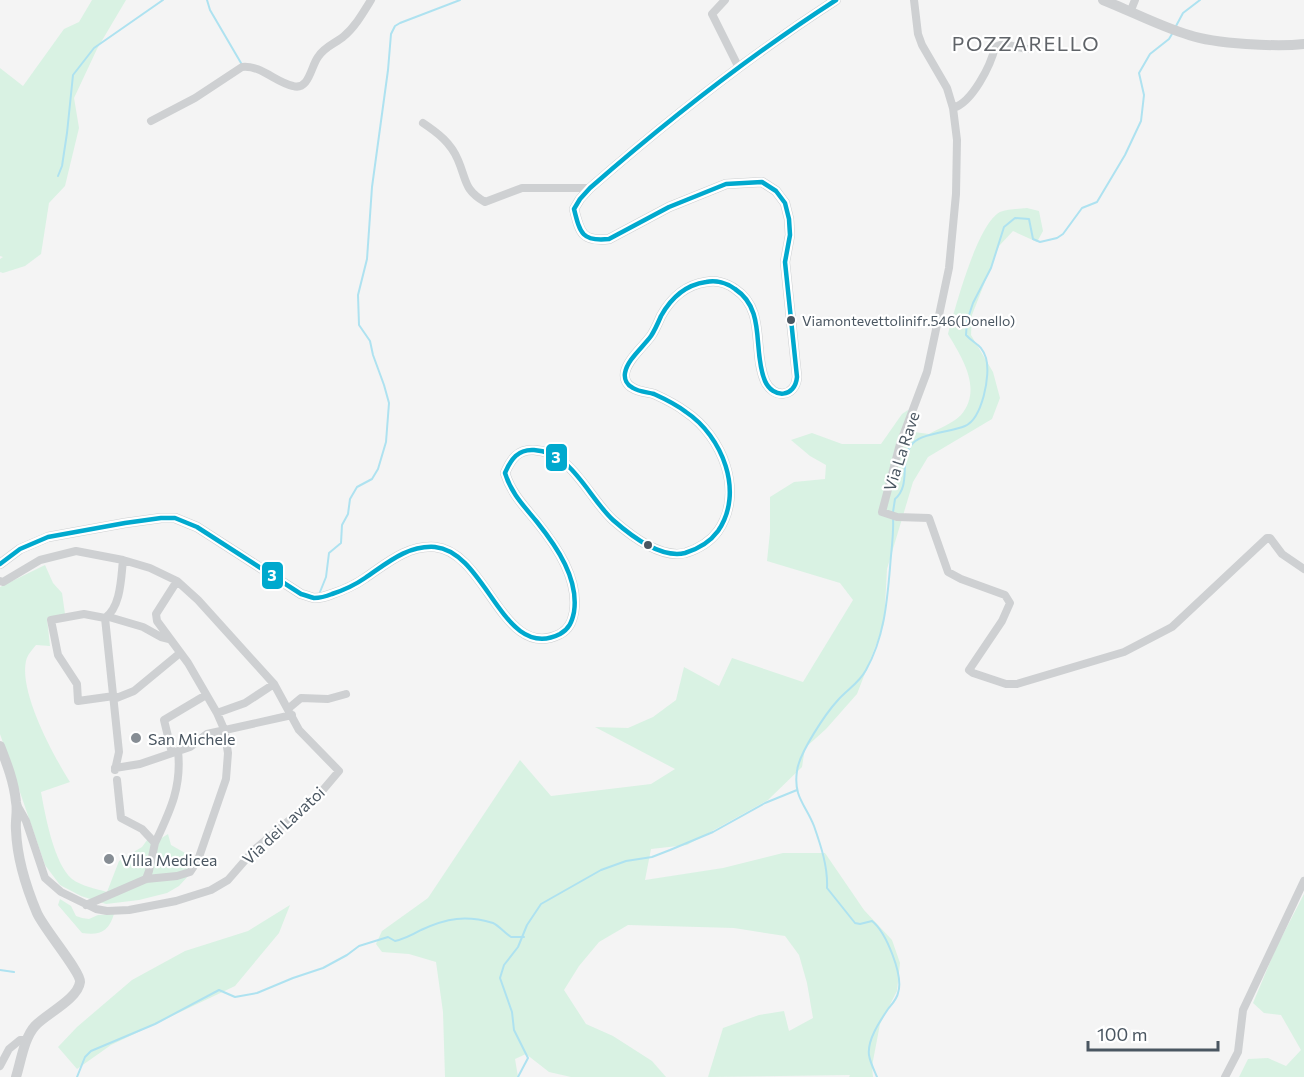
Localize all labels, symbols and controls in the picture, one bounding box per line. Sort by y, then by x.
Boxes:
district label: POZZARELLO [952,31,1100,55]
place label: Viamontevettolinifr.546(Donello) [802,312,1015,329]
marker: Viamontevettolinifr.546(Donello) [785,314,797,326]
street label: Via La Rave [879,409,923,493]
line badge: 3 [545,443,568,472]
text: 3 [551,447,561,466]
unlabelled marker [642,539,654,551]
line badge: 3 [261,561,284,590]
text: 3 [267,565,277,584]
place label: San Michele [148,729,235,748]
marker: San Michele [129,731,143,745]
street label: Via dei Lavatoi [238,782,328,868]
place label: Villa Medicea [121,850,217,869]
marker: Villa Medicea [102,852,116,866]
scale bar [1088,1014,1218,1052]
text: 100 m [1097,1023,1147,1045]

